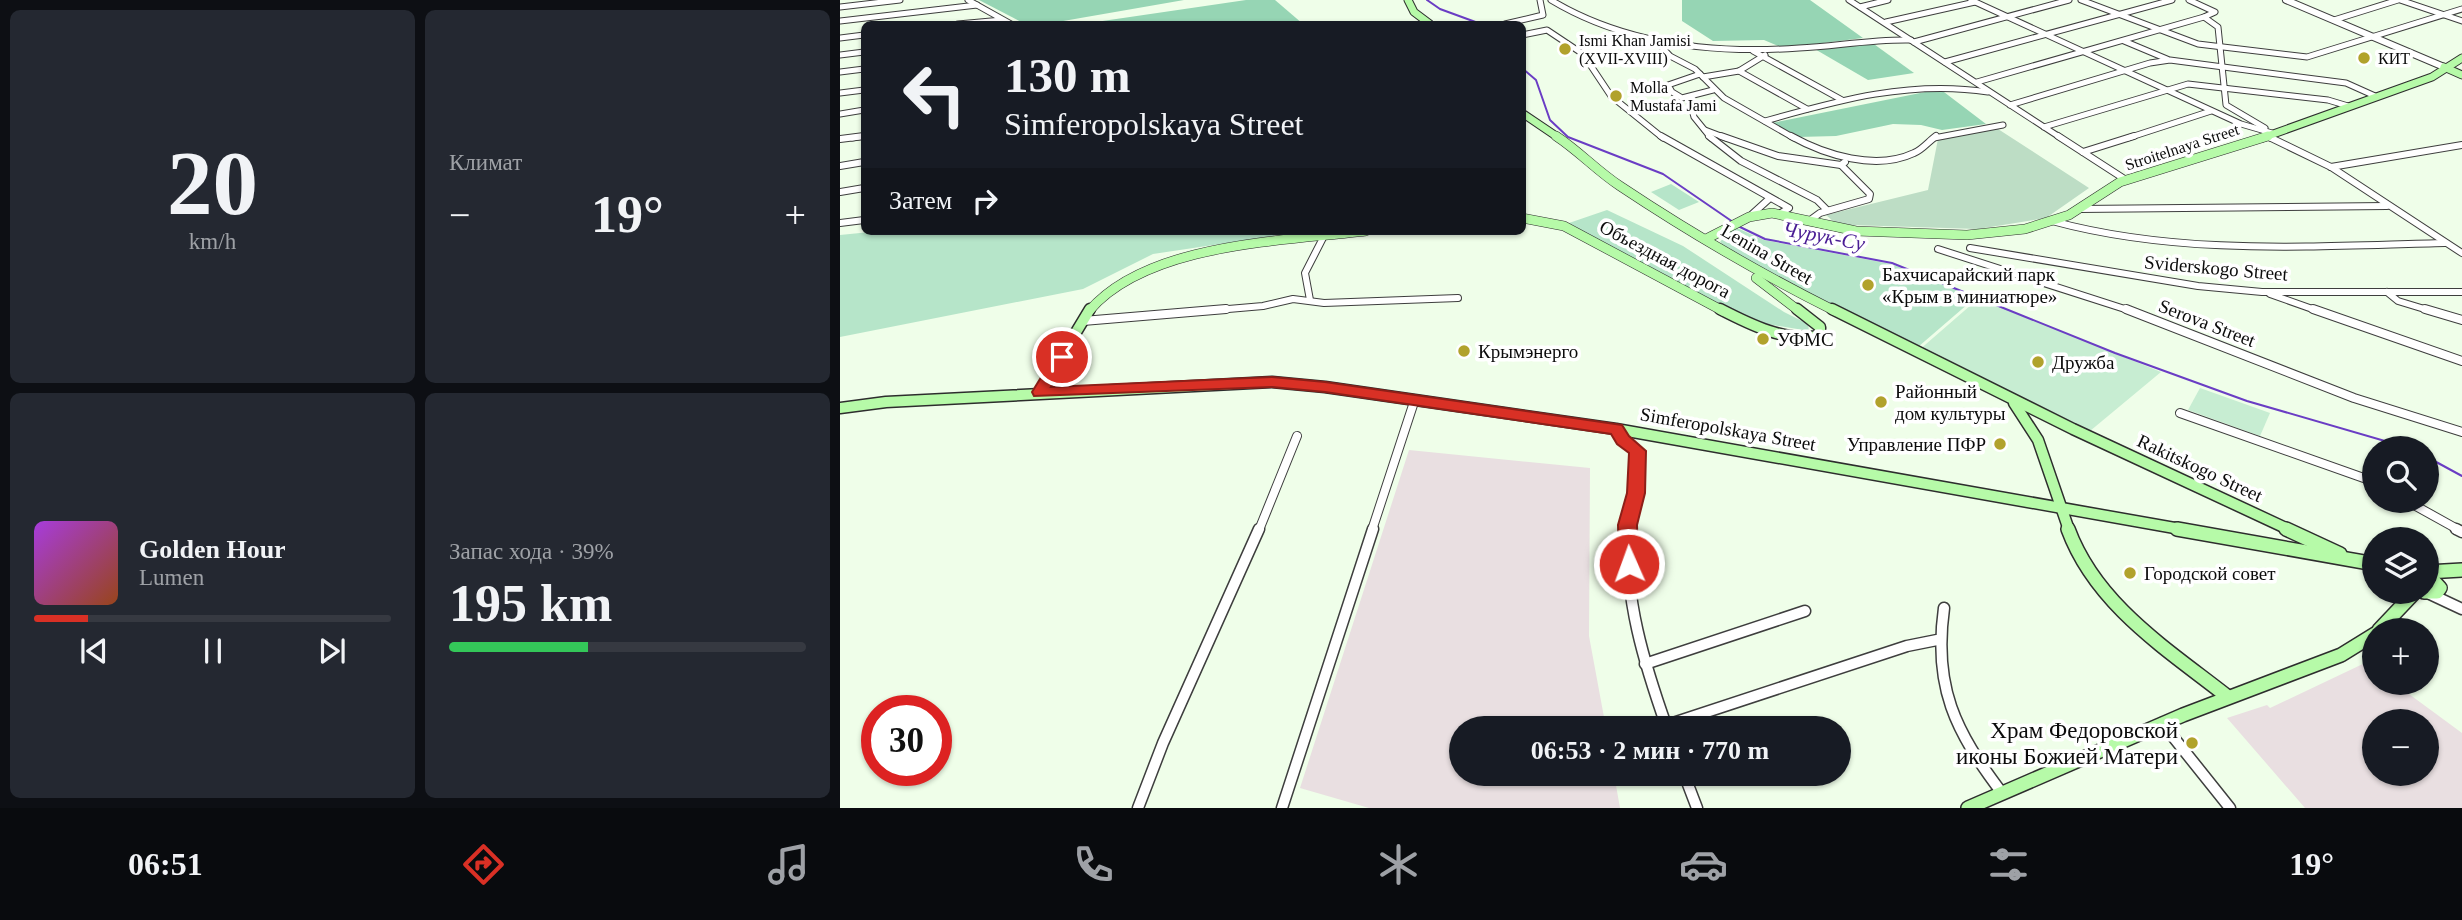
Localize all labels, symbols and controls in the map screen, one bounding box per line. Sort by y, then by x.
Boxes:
place label: Ismi Khan Jamisi (XVII-XVIII) [1579,32,1692,68]
marker: Ismi Khan Jamisi (XVII-XVIII) [1557,41,1573,57]
text: 130 m [1004,48,1131,103]
icon: left [889,49,980,140]
marker: КИТ [2356,50,2372,66]
place label: КИТ [2378,50,2410,67]
place label: Molla Mustafa Jami [1630,79,1717,114]
marker: Molla Mustafa Jami [1608,88,1624,104]
text: Simferopolskaya Street [1004,106,1303,142]
street label: Stroitelnaya Street [2123,120,2242,174]
text: 20 [167,133,258,234]
text: Климат [449,150,522,175]
icon: right [966,182,1004,220]
text: 19° [591,186,664,243]
text: Затем [889,186,952,215]
text: − [449,194,470,236]
text: + [785,194,806,236]
street label: Объездная дорога [1596,216,1734,303]
water label: Чурук-Су [1781,216,1868,256]
street label: Lenina Street [1718,219,1817,289]
text: km/h [189,229,236,254]
street label: Sviderskogo Street [2143,251,2289,285]
place label: Бахчисарайский парк «Крым в миниатюре» [1882,264,2057,307]
marker: Бахчисарайский парк «Крым в миниатюре» [1860,277,1876,293]
street label: Serova Street [2156,295,2259,351]
pin [1032,327,1092,387]
place label: УФМС [1777,329,1834,350]
marker: УФМС [1755,331,1771,347]
icon: arrive [1043,338,1081,376]
place label: Крымэнерго [1478,341,1578,362]
marker: Крымэнерго [1456,343,1472,359]
place label: Дружба [2052,352,2115,373]
marker: Дружба [2030,354,2046,370]
place label: Районный дом культуры [1895,381,2006,424]
marker: Районный дом культуры [1873,394,1889,410]
street label: Simferopolskaya Street [1639,403,1818,455]
street label: Rakitskogo Street [2134,430,2267,506]
place label: Управление ПФР [1847,434,1986,455]
marker: Управление ПФР [1992,436,2008,452]
map controls [2362,436,2439,786]
button: search [2362,436,2439,513]
position arrow [1592,527,1666,601]
button: layers [2362,527,2439,604]
text: Golden Hour [139,535,286,564]
text: Запас хода · 39% [449,539,614,564]
place label: Городской совет [2144,563,2276,584]
text: Lumen [139,565,204,590]
marker: Городской совет [2122,565,2138,581]
text: 195 km [449,575,612,632]
button: + [2362,618,2439,695]
icon: previous [75,632,113,670]
icon: pause [194,632,232,670]
icon: next [313,632,351,670]
speed limit sign: 30 [861,695,952,786]
button: − [2362,709,2439,786]
place label: Xрам Федоровской иконы Божией Матери [1956,718,2178,769]
marker: Xрам Федоровской иконы Божией Матери [2184,735,2200,751]
text: 06:53 · 2 мин · 770 m [1531,736,1769,765]
icon: directions [459,840,508,889]
icon: music [764,840,813,889]
icon: phone [1069,840,1118,889]
icon: climate [1374,840,1423,889]
icon: car [1679,840,1728,889]
icon: filters [1984,840,2033,889]
text: 06:51 [128,846,203,882]
text: 19° [2289,846,2334,882]

